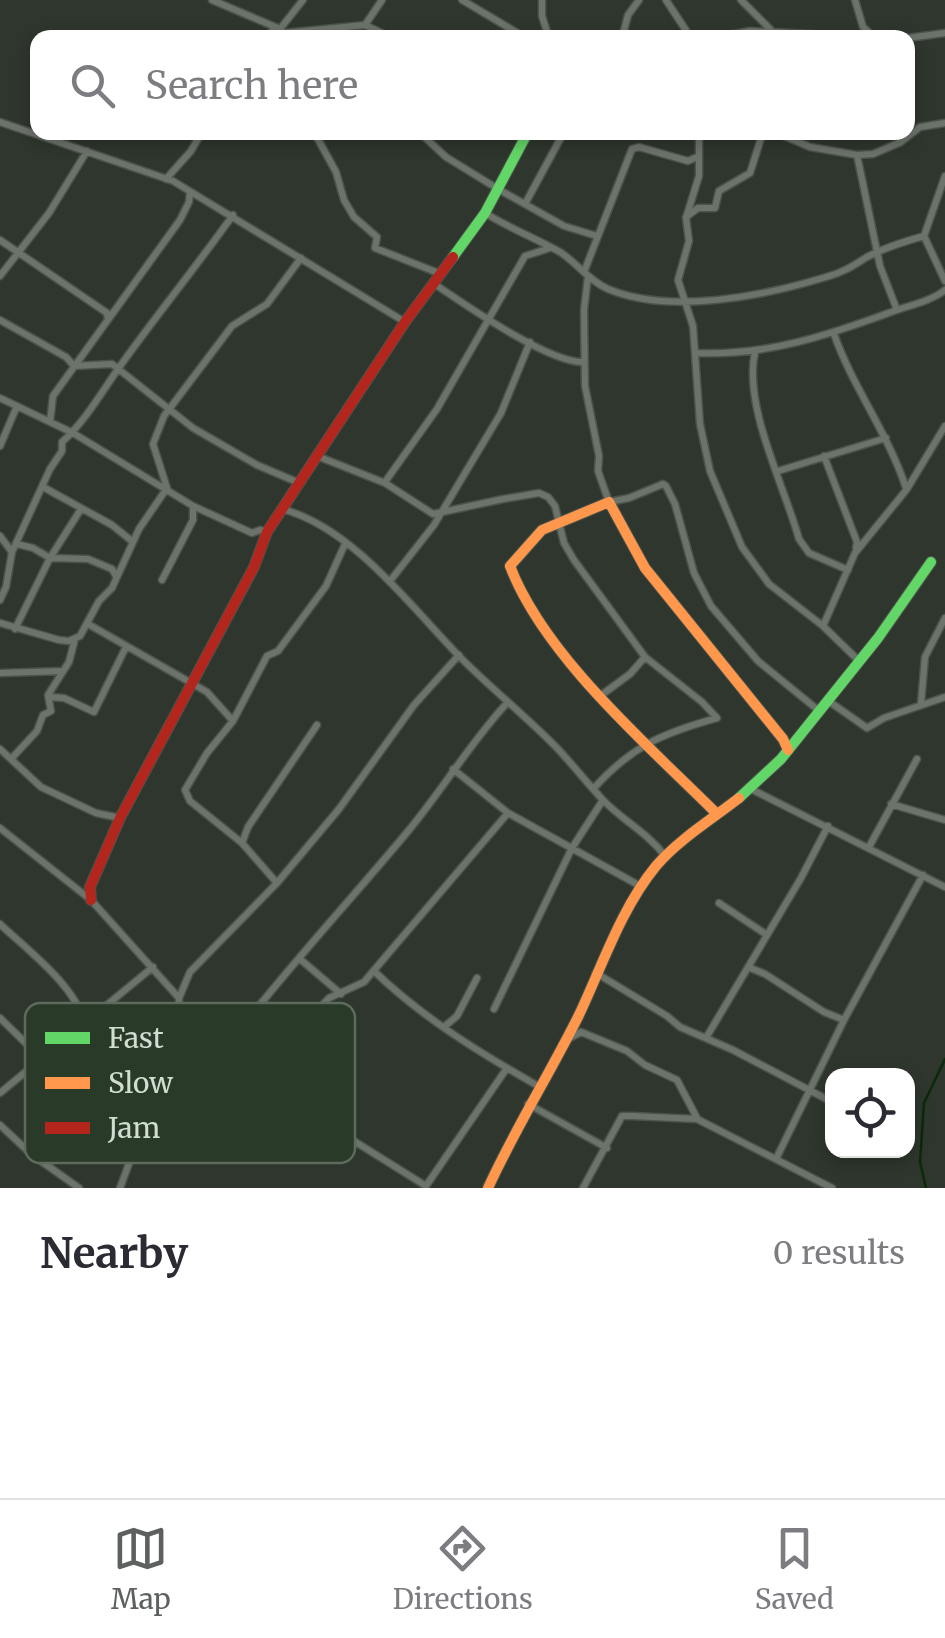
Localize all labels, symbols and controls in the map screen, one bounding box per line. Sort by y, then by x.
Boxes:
search box [30,30,915,140]
icon: search [65,58,120,113]
text: Search here [145,62,358,109]
legend [25,1003,355,1163]
text: Fast [108,1020,164,1056]
text: Slow [108,1065,173,1101]
map controls [825,1068,915,1158]
button: locate [825,1068,915,1158]
text: Jam [107,1110,161,1146]
text: Nearby [40,1227,188,1279]
text: 0 results [773,1233,905,1273]
tab: Map [111,1521,171,1617]
tab: Directions [393,1521,533,1617]
tab: Saved [755,1521,834,1617]

